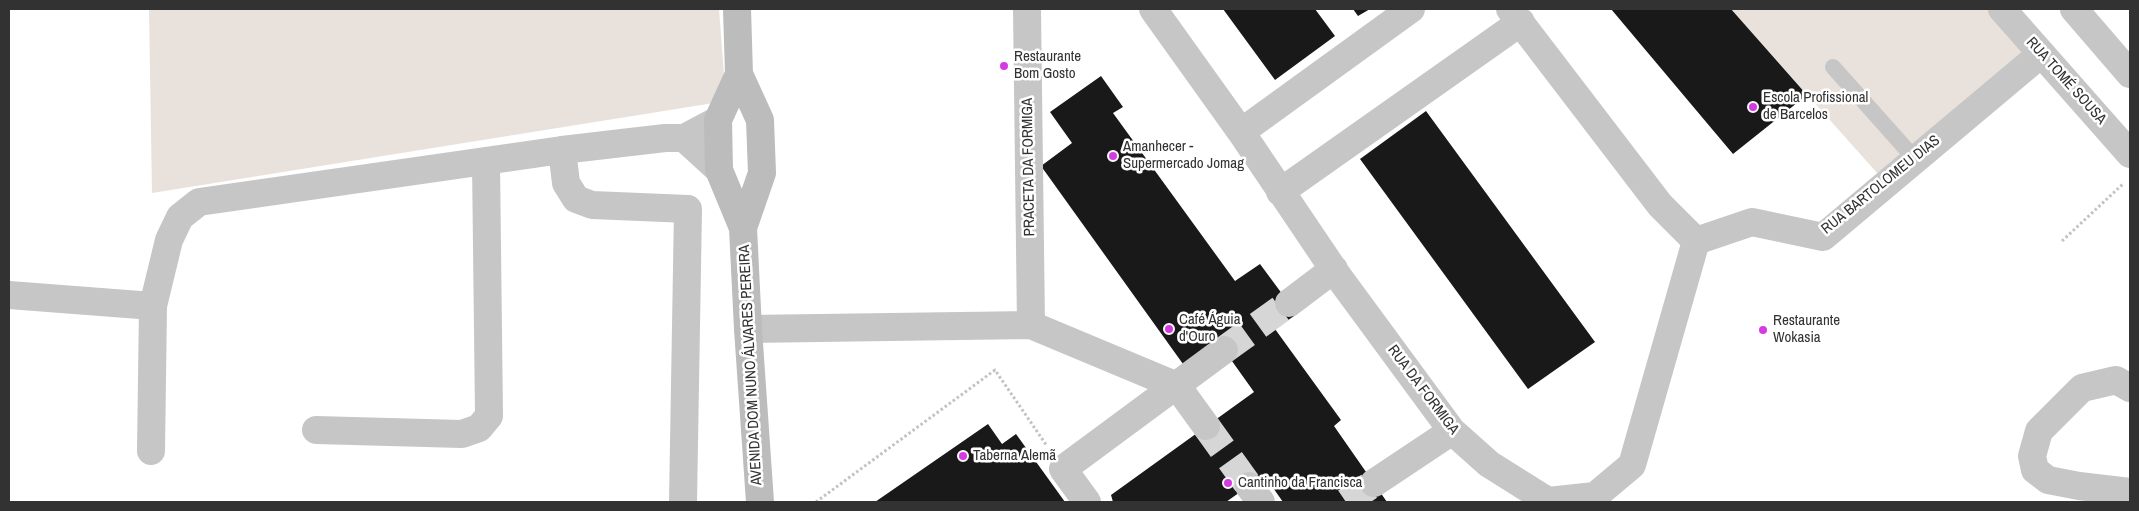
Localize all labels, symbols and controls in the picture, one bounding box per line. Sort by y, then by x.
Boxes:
street label: RUA TOMÉ SOUSA [2022,34,2110,128]
place label: Restaurante Bom Gosto [1014,48,1081,83]
marker: Restaurante Bom Gosto [998,60,1010,72]
place label: Escola Profissional de Barcelos [1763,89,1868,124]
street label: PRACETA DA FORMIGA [1019,98,1039,236]
marker: Escola Profissional de Barcelos [1747,101,1759,113]
street label: RUA BARTOLOMEU DIAS [1818,132,1944,238]
place label: Amanhecer - Supermercado Jomag [1123,138,1244,173]
marker: Amanhecer - Supermercado Jomag [1107,150,1119,162]
street label: AVENIDA DOM NUNO ÁLVARES PEREIRA [736,244,766,486]
place label: Café Águia d'Ouro [1179,311,1241,346]
place label: Restaurante Wokasia [1773,312,1840,347]
marker: Café Águia d'Ouro [1163,323,1175,335]
marker: Restaurante Wokasia [1757,324,1769,336]
street label: RUA DA FORMIGA [1384,342,1462,438]
place label: Taberna Alemã [973,447,1056,465]
marker: Taberna Alemã [957,450,969,462]
place label: Cantinho da Francisca [1238,474,1362,492]
marker: Cantinho da Francisca [1222,477,1234,489]

